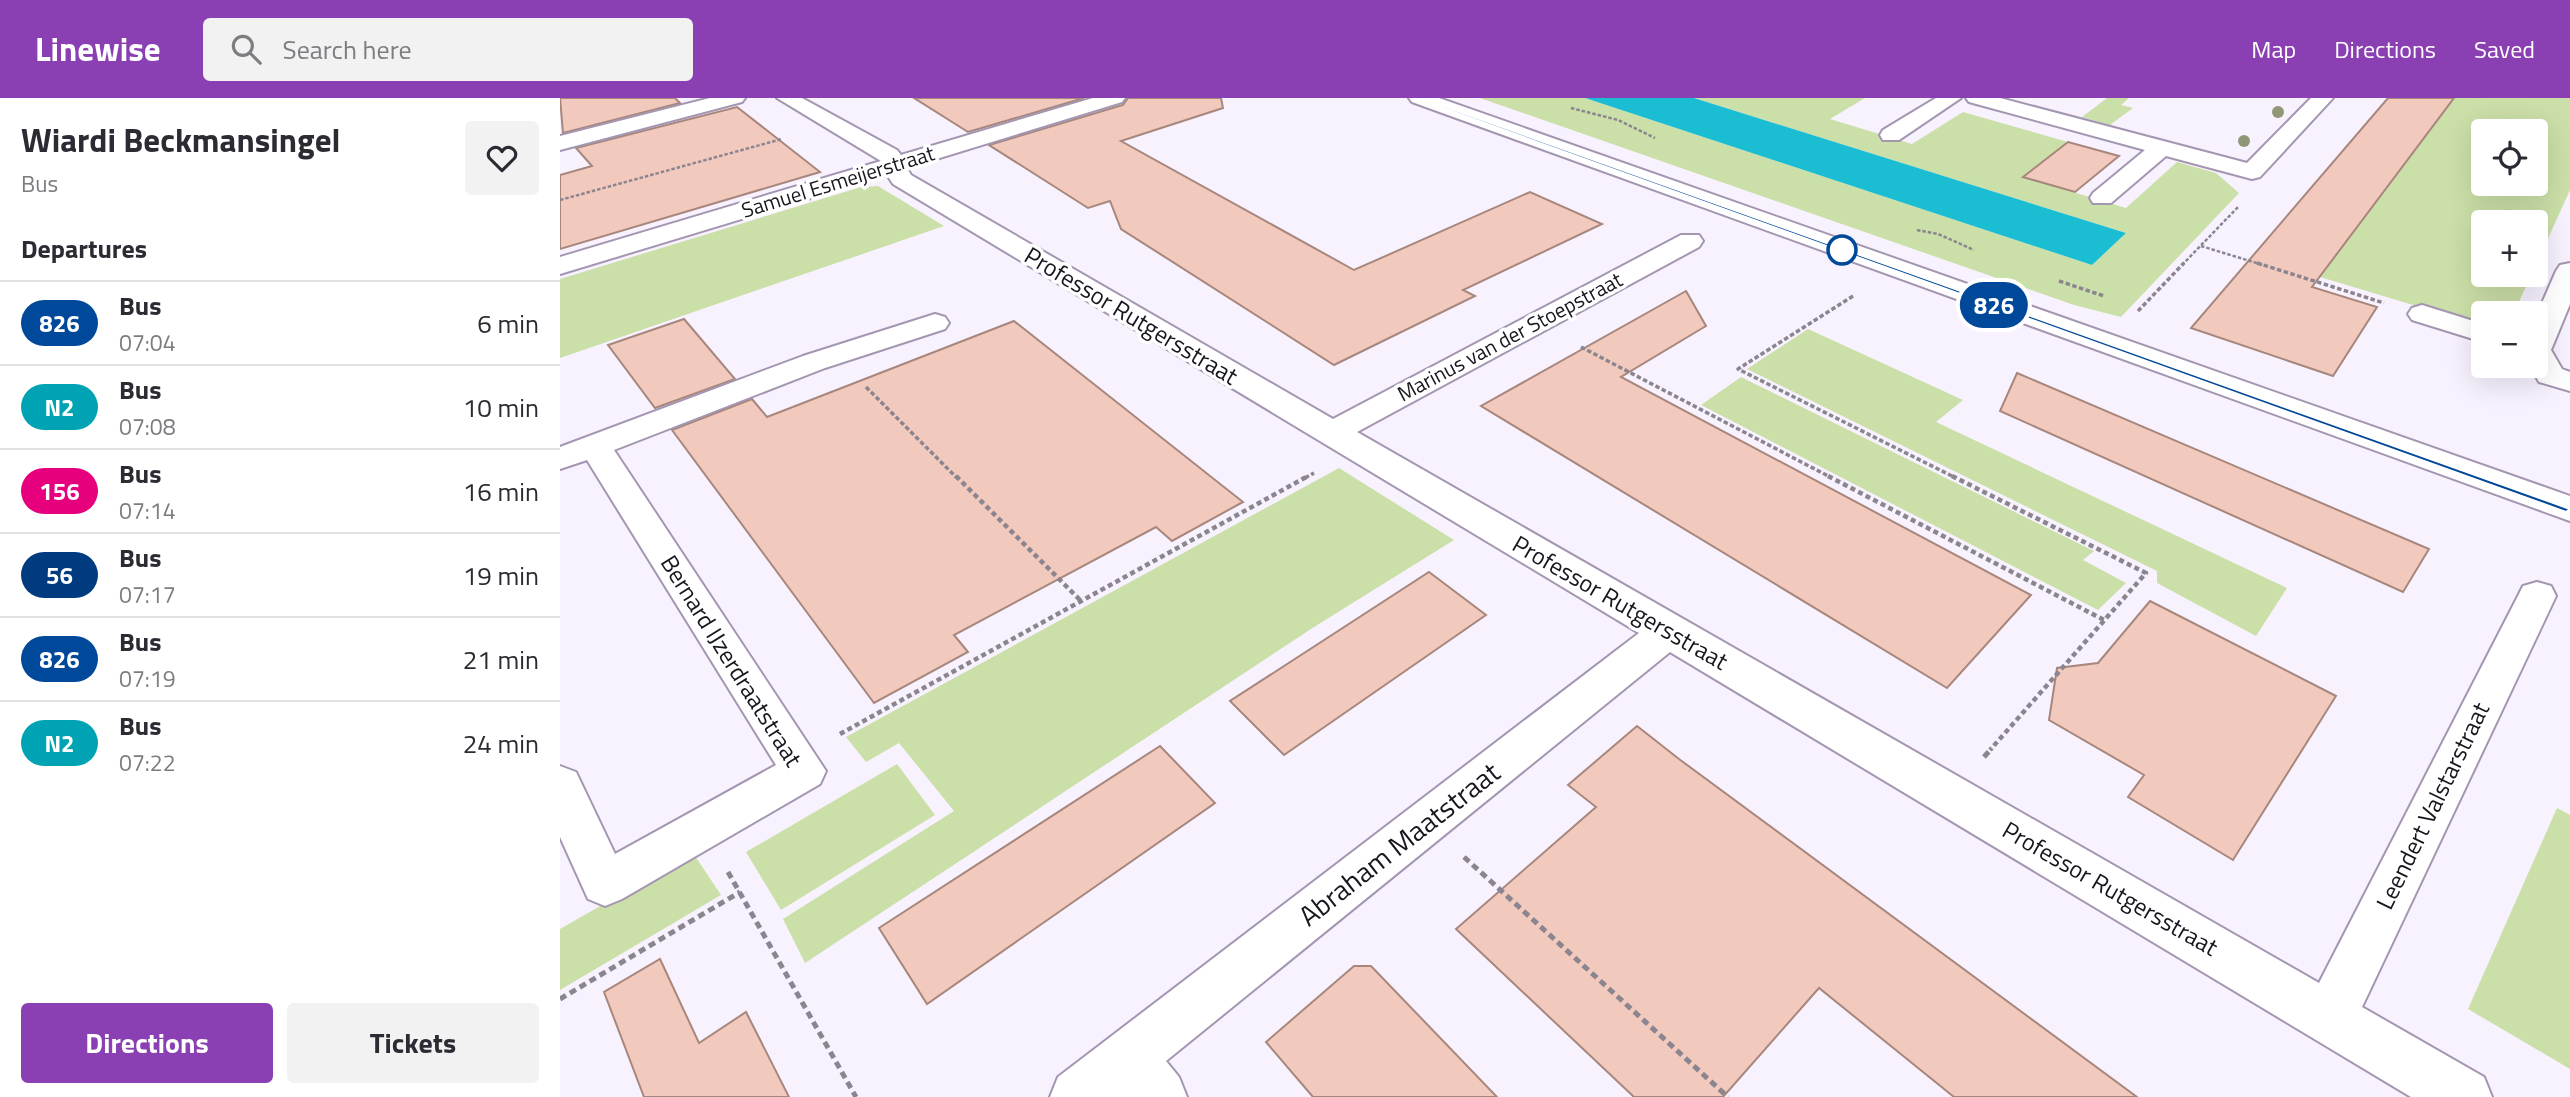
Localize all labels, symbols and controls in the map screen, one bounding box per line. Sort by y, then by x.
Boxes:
search box [203,18,693,81]
text: Linewise [35,24,161,74]
icon: search [227,30,265,68]
text: Search here [283,30,412,69]
text: Map [2251,31,2296,67]
text: Directions [2334,31,2436,67]
text: Saved [2474,31,2535,67]
text: Wiardi Beckmansingel [21,115,340,165]
map controls [2471,119,2548,378]
button: locate [2471,119,2548,196]
button: heart [465,121,539,195]
street label: Samuel Esmeijerstraat [737,136,939,226]
text: Bus [21,166,58,201]
button: + [2471,210,2548,287]
text: Departures [21,229,147,268]
unlabelled marker [1827,235,1857,265]
street label: Professor Rutgersstraat [1018,237,1246,394]
street label: Marinus van der Stoepstraat [1391,263,1628,409]
line badge: 826 [1954,282,2034,328]
text: Bus [119,286,161,325]
text: 826 [1974,287,2014,323]
button: − [2471,301,2548,378]
text: 6 min [477,304,539,343]
text: 826 [39,305,80,341]
text: 07:04 [119,325,176,360]
text: Bus [119,370,161,409]
text: 10 min [463,388,539,427]
text: N2 [44,389,75,425]
text: 07:08 [119,409,176,444]
text: Bus [119,454,161,493]
text: 16 min [463,472,539,511]
text: 156 [39,473,80,509]
text: 07:14 [119,493,176,528]
street label: Professor Rutgersstraat [1506,526,1735,679]
text: Bus [119,538,161,577]
street label: Bernard IJzerdraatstraat [652,548,812,774]
text: 19 min [463,556,539,595]
text: 56 [46,557,73,593]
text: 07:17 [119,577,176,612]
text: Bus [119,622,161,661]
text: 21 min [463,640,539,679]
text: 826 [39,641,80,677]
text: 07:19 [119,661,176,696]
street label: Leendert Valstarstraat [2366,695,2498,915]
text: Bus [119,706,161,745]
text: 24 min [463,724,539,763]
text: N2 [44,725,75,761]
text: 07:22 [119,745,176,780]
street label: Abraham Maatstraat [1289,751,1509,936]
street label: Professor Rutgersstraat [1996,812,2225,965]
button: Directions [21,1003,273,1083]
button: Tickets [287,1003,539,1083]

